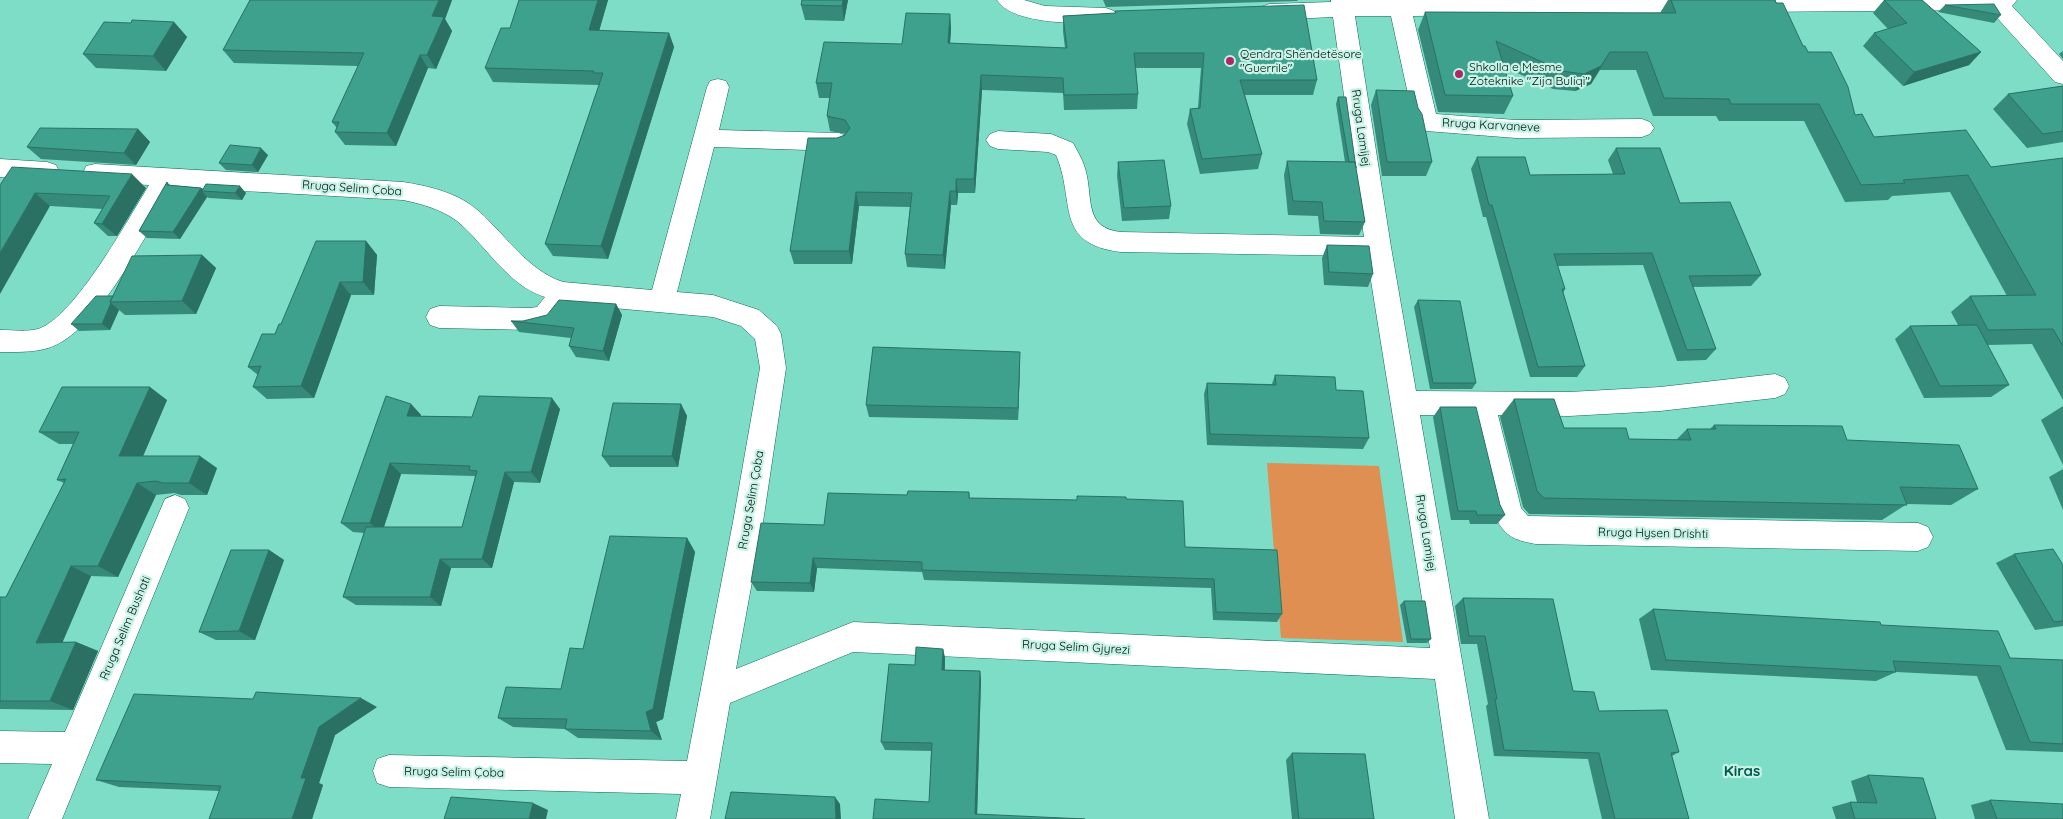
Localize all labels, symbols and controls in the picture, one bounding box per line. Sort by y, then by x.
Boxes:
place label: Qendra Shëndetësore "Guerrile" [1240,46,1362,75]
marker: Qendra Shëndetësore "Guerrile" [1224,55,1236,67]
place label: Shkolla e Mesme Zoteknike "Zija Buliqi" [1469,59,1590,88]
marker: Shkolla e Mesme Zoteknike "Zija Buliqi" [1453,68,1465,80]
street label: Rruga Lamijej [1349,88,1374,167]
street label: Rruga Karvaneve [1442,114,1541,135]
street label: Rruga Selim Çoba [302,177,402,198]
street label: Rruga Selim Çoba [734,449,767,550]
street label: Rruga Lamijej [1413,493,1440,573]
street label: Rruga Hysen Drishti [1598,524,1708,541]
street label: Rruga Selim Bushati [96,574,153,682]
street label: Rruga Selim Gjyrezi [1022,636,1130,657]
district label: Kiras [1724,761,1760,780]
street label: Rruga Selim Çoba [404,763,504,780]

